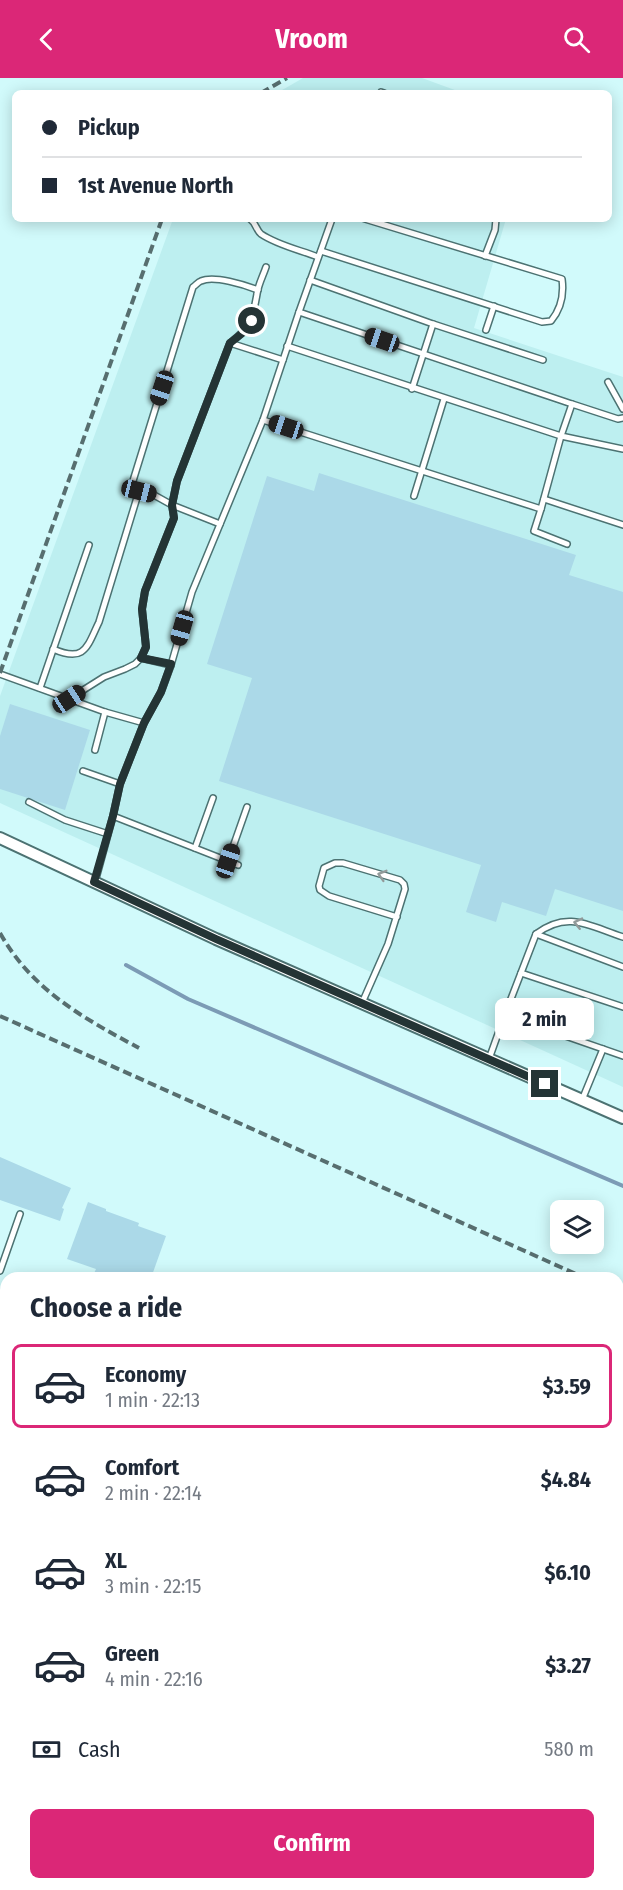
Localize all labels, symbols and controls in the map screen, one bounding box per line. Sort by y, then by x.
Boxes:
icon: back [30,23,63,56]
text: Vroom [275,23,348,55]
icon: search [560,23,593,56]
text: Pickup [78,114,140,141]
text: 1st Avenue North [78,172,233,199]
route start [238,307,265,334]
car [362,326,402,354]
car [148,368,176,408]
car [266,413,306,441]
car [119,478,159,504]
car [168,608,196,648]
car [49,682,89,716]
car [214,841,242,881]
one-way arrow [377,870,388,882]
one-way arrow [574,918,584,931]
callout: 2 min [496,997,594,1039]
text: 2 min [522,1007,567,1031]
route end [531,1070,558,1097]
map controls [550,1200,604,1254]
button: layers [550,1200,604,1254]
text: Choose a ride [30,1292,182,1324]
icon: car [33,1359,87,1413]
text: Economy [105,1361,186,1388]
text: $3.59 [543,1373,591,1400]
text: 1 min · 22:13 [105,1388,200,1412]
icon: car [33,1452,87,1506]
text: Comfort [105,1454,179,1481]
text: $4.84 [541,1466,591,1493]
text: 2 min · 22:14 [105,1481,202,1505]
icon: car [33,1545,87,1599]
text: XL [105,1547,127,1574]
text: $6.10 [544,1559,591,1586]
text: 3 min · 22:15 [105,1574,201,1598]
icon: car [33,1638,87,1692]
text: Green [105,1640,159,1667]
text: $3.27 [545,1652,591,1679]
text: 4 min · 22:16 [105,1667,203,1691]
icon: cash [30,1733,63,1766]
text: Cash [78,1736,121,1763]
text: 580 m [544,1737,594,1761]
button: Confirm [30,1809,594,1878]

